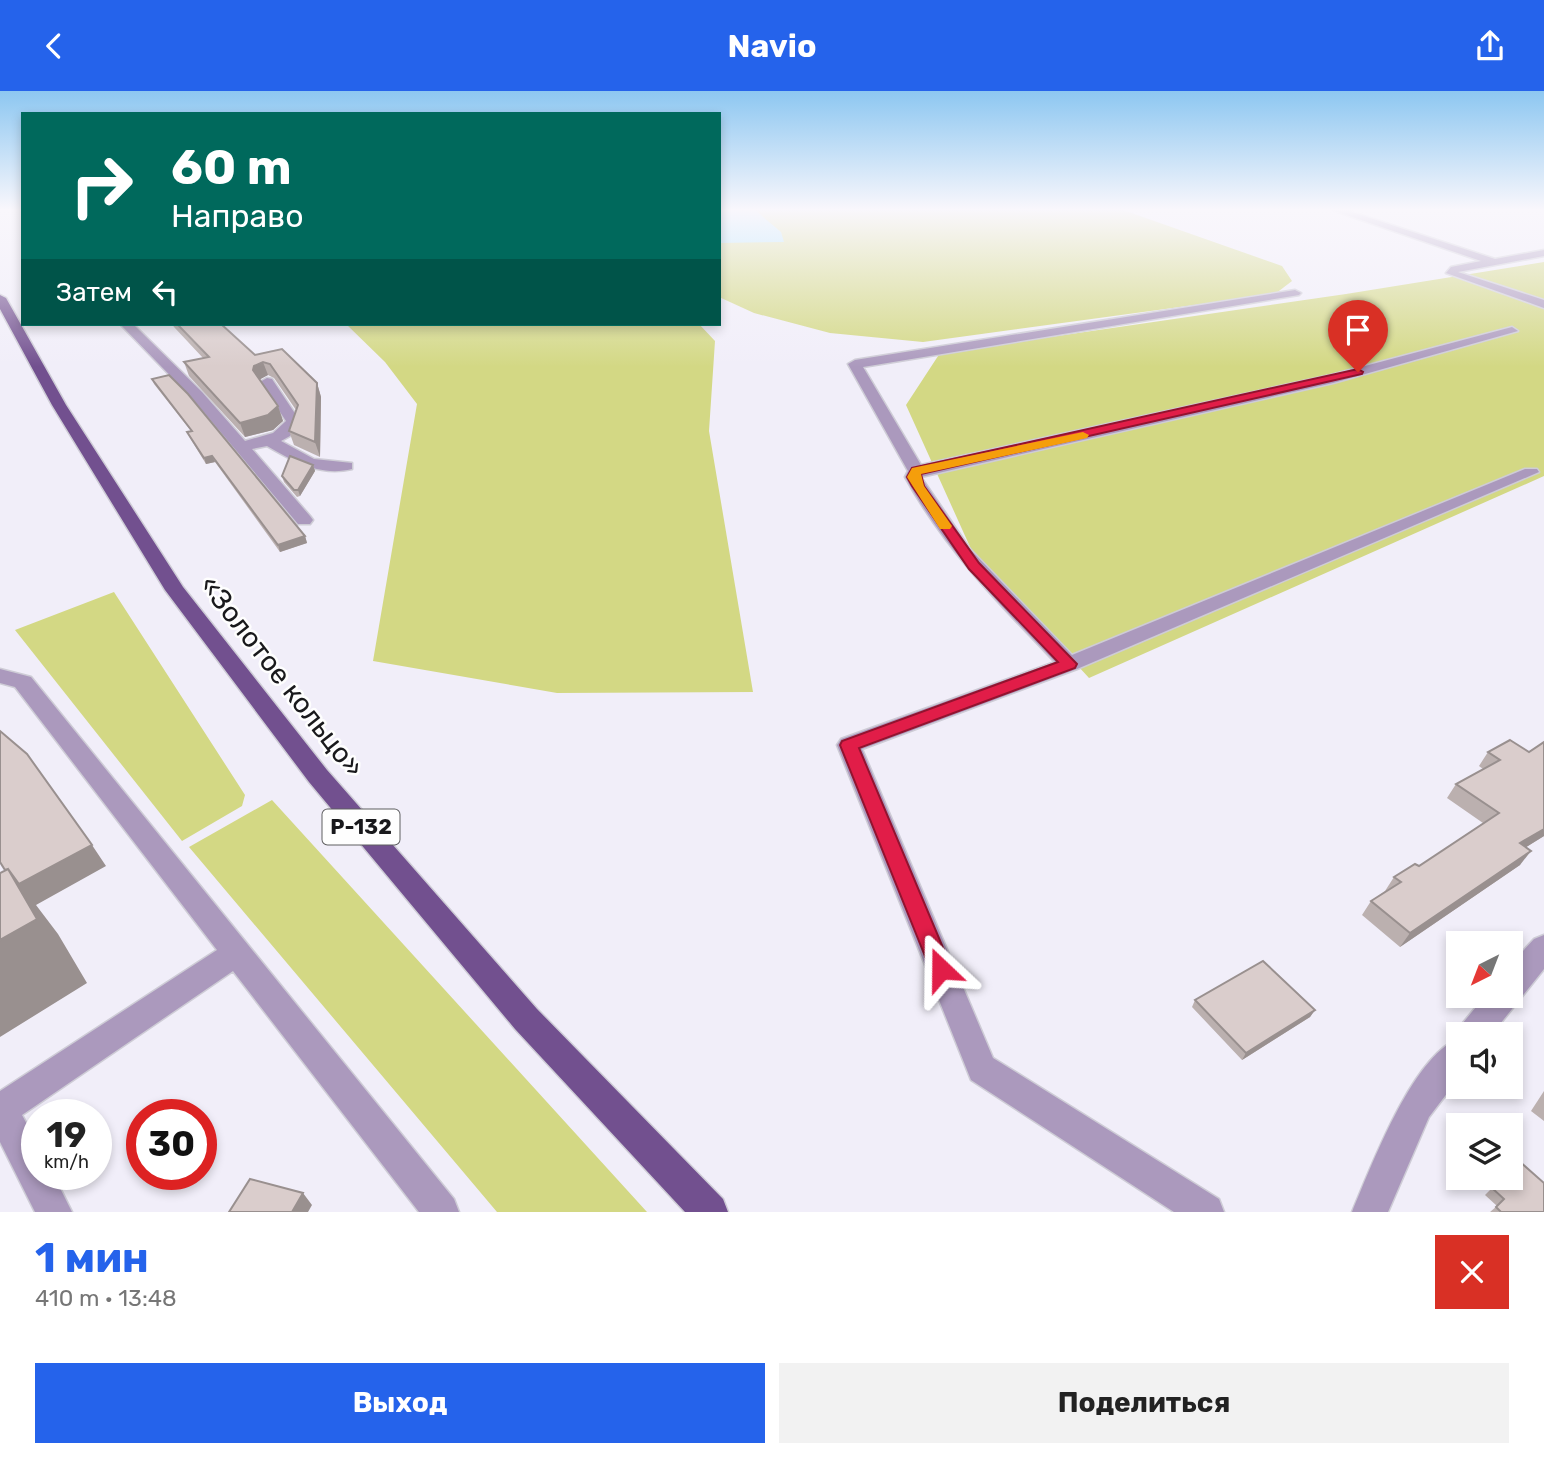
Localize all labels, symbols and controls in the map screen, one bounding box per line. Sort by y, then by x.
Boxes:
icon: back [35,27,73,65]
text: Navio [727,27,817,65]
icon: share [1471,27,1509,65]
text: 60 m [171,138,292,196]
icon: right [56,140,147,231]
text: Направо [171,197,304,235]
icon: left [146,273,184,311]
text: Затем [56,277,132,308]
pin [1328,300,1388,372]
icon: arrive [1339,311,1377,349]
street label: «Золотое кольцо» [193,569,370,783]
road number: Р-132 [322,809,400,845]
north arrow [1446,931,1522,1008]
map controls [1446,931,1523,1190]
position arrow [904,932,978,1006]
button: sound [1446,1022,1523,1099]
speed limit sign: 30 [126,1099,217,1190]
button: layers [1446,1113,1523,1190]
text: 19 [47,1114,86,1156]
text: km/h [44,1151,89,1173]
text: 1 мин [35,1233,149,1283]
button: close [1435,1235,1509,1309]
text: 410 m · 13:48 [35,1284,177,1312]
button: Выход [35,1363,765,1443]
button: Поделиться [779,1363,1509,1443]

